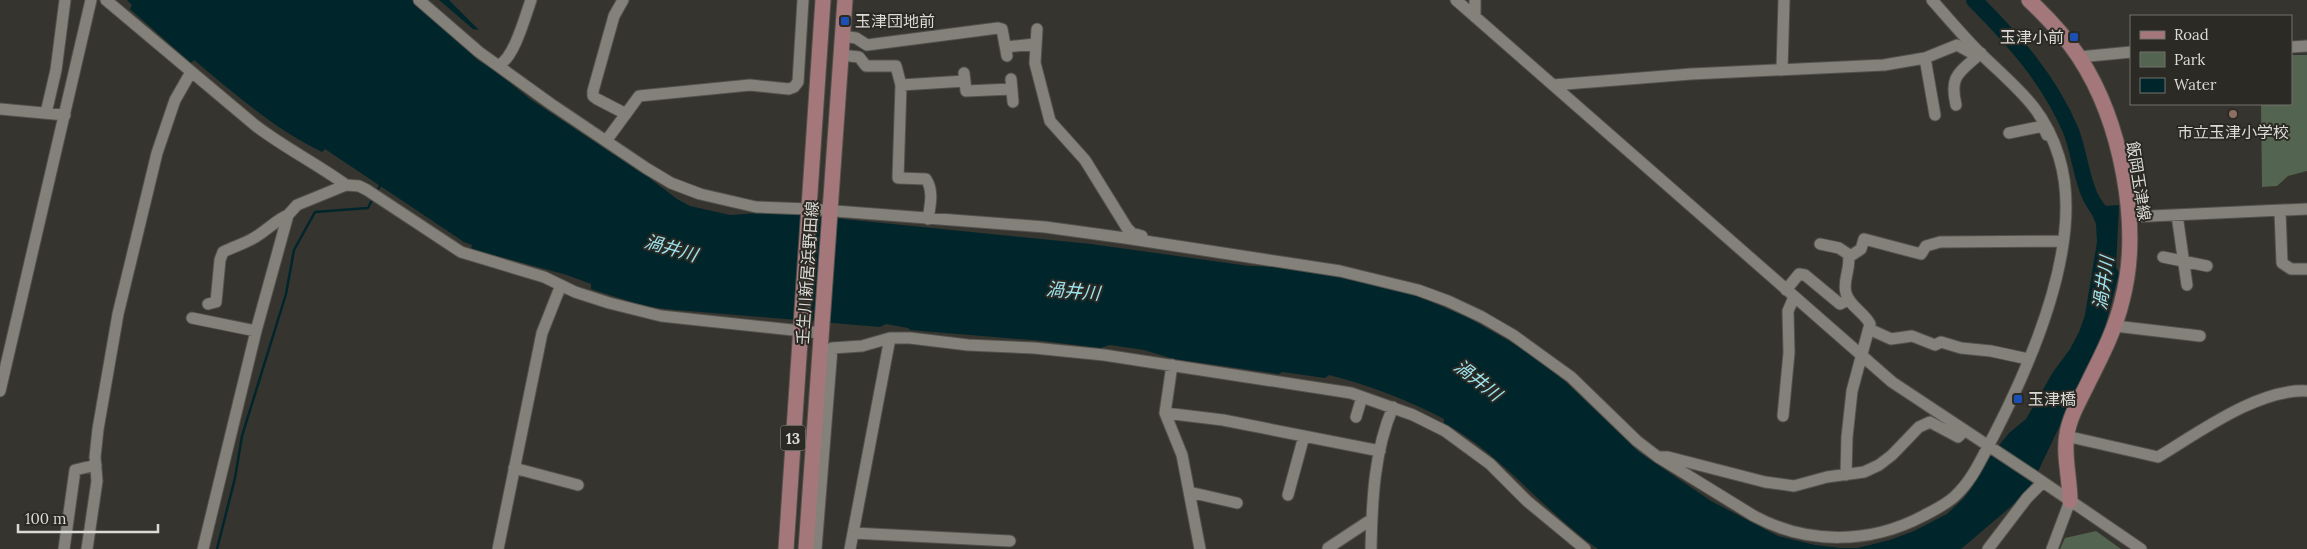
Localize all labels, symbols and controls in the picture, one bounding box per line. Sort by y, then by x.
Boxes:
place label: 玉津団地前 [855,11,935,31]
marker: 玉津団地前 [839,15,851,27]
legend [2130,15,2292,105]
text: Road [2174,25,2209,44]
place label: 玉津小前 [2000,27,2064,47]
marker: 玉津小前 [2068,31,2080,43]
text: Park [2174,50,2205,69]
text: Water [2174,75,2217,94]
marker: 市立玉津小学校 [2227,108,2239,120]
place label: 市立玉津小学校 [2177,122,2289,142]
street label: 飯岡玉津線 [2123,140,2155,222]
street label: 壬生川新居浜野田線 [792,200,822,346]
water label: 渦井川 [642,230,702,267]
water label: 渦井川 [2088,253,2118,311]
water label: 渦井川 [1045,277,1103,305]
water label: 渦井川 [1450,354,1508,407]
place label: 玉津橋 [2028,389,2076,409]
marker: 玉津橋 [2012,393,2024,405]
road number: 13 [780,426,806,450]
scale bar [18,502,158,534]
text: 100 m [25,509,66,528]

